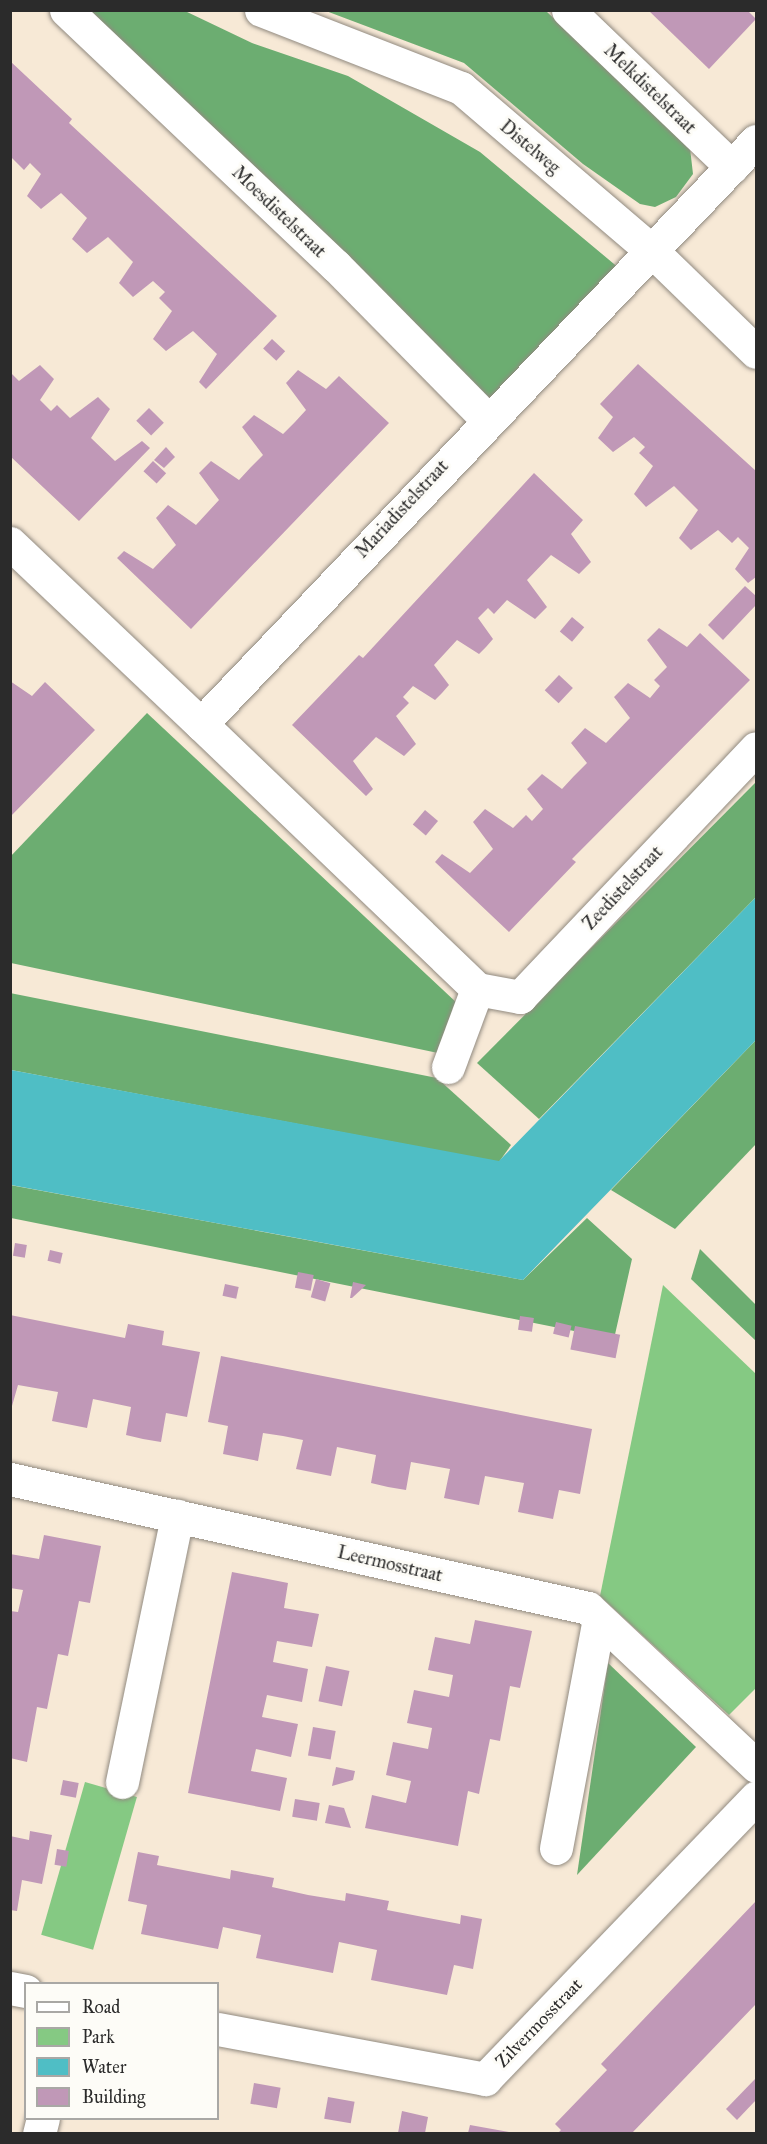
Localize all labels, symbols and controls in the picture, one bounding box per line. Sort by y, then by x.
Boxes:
street label: Melkdistelstraat [600,40,700,138]
street label: Distelweg [496,116,564,178]
street label: Moesdistelstraat [228,162,330,262]
street label: Mariadistelstraat [351,456,453,562]
street label: Zeedistelstraat [579,842,667,934]
street label: Leermosstraat [335,1541,445,1587]
street label: Zilvermosstraat [491,1974,587,2072]
legend [24,1982,219,2120]
text: Road [82,1996,120,2018]
text: Park [82,2026,115,2048]
text: Water [82,2056,126,2078]
text: Building [82,2086,145,2108]

